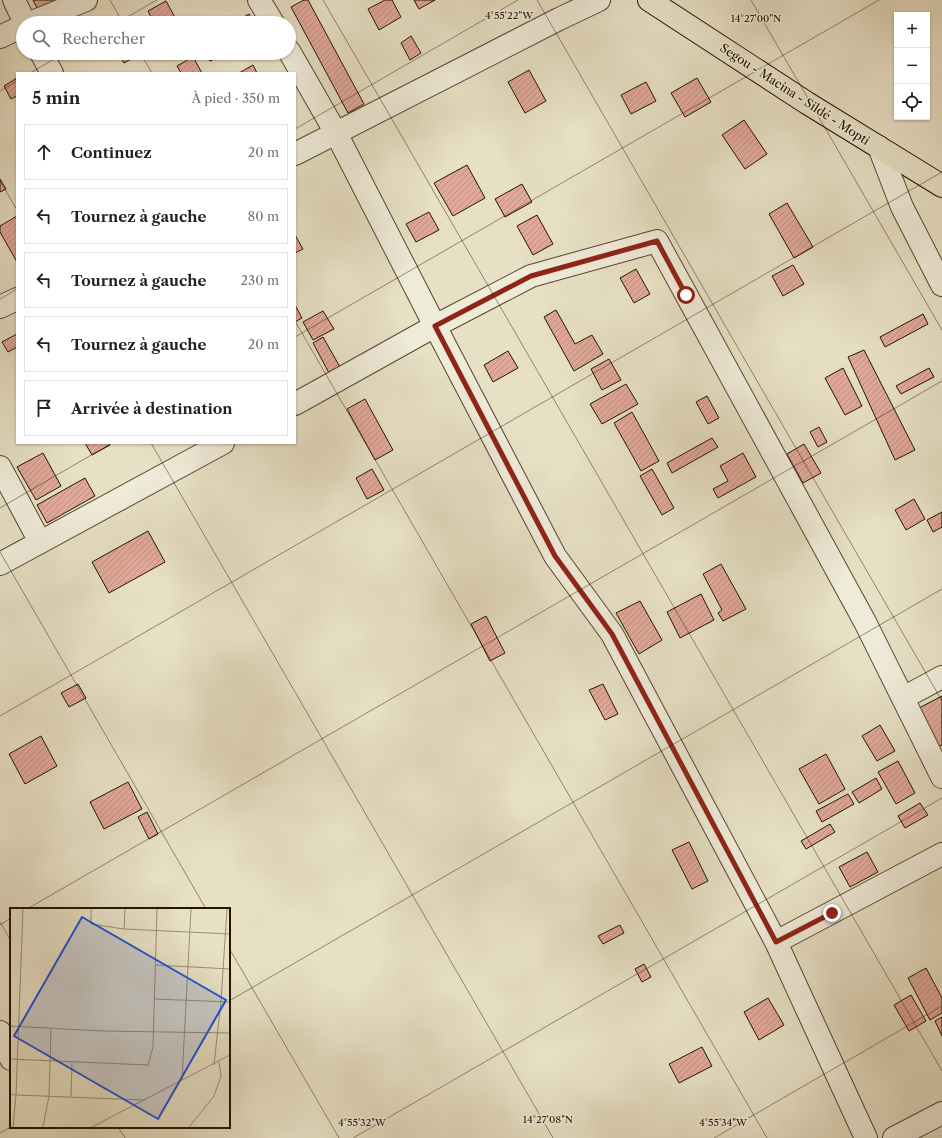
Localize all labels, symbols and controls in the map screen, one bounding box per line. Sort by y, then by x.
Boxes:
text: 4°55'22"W [485,9,534,22]
text: 14°27'00"N [731,12,781,25]
map controls [894,12,930,120]
button: + [894,12,930,48]
search box [16,16,296,60]
icon: search [30,27,52,49]
text: Rechercher [62,29,145,48]
street label: Segou - Macina - Sildé - Mopti [717,40,873,148]
button: − [894,48,930,84]
button: locate [894,84,930,120]
text: 5 min [32,88,80,108]
text: À pied · 350 m [192,90,280,106]
icon: ahead [33,141,55,163]
text: Continuez [71,143,152,162]
text: 20 m [248,144,279,160]
icon: left [33,205,55,227]
text: Tournez à gauche [71,207,207,226]
text: 80 m [247,208,279,224]
icon: left [33,269,55,291]
text: Tournez à gauche [71,271,207,290]
text: 230 m [241,272,279,288]
route start [677,286,695,304]
icon: left [33,333,55,355]
text: Tournez à gauche [71,335,207,354]
text: 20 m [248,336,279,352]
icon: arrive [33,397,55,419]
text: Arrivée à destination [71,399,233,418]
route end [823,904,841,922]
inset map [10,908,230,1128]
text: 14°27'08"N [523,1113,573,1126]
text: 4°55'32"W [338,1116,387,1129]
text: 4°55'34"W [699,1116,748,1129]

